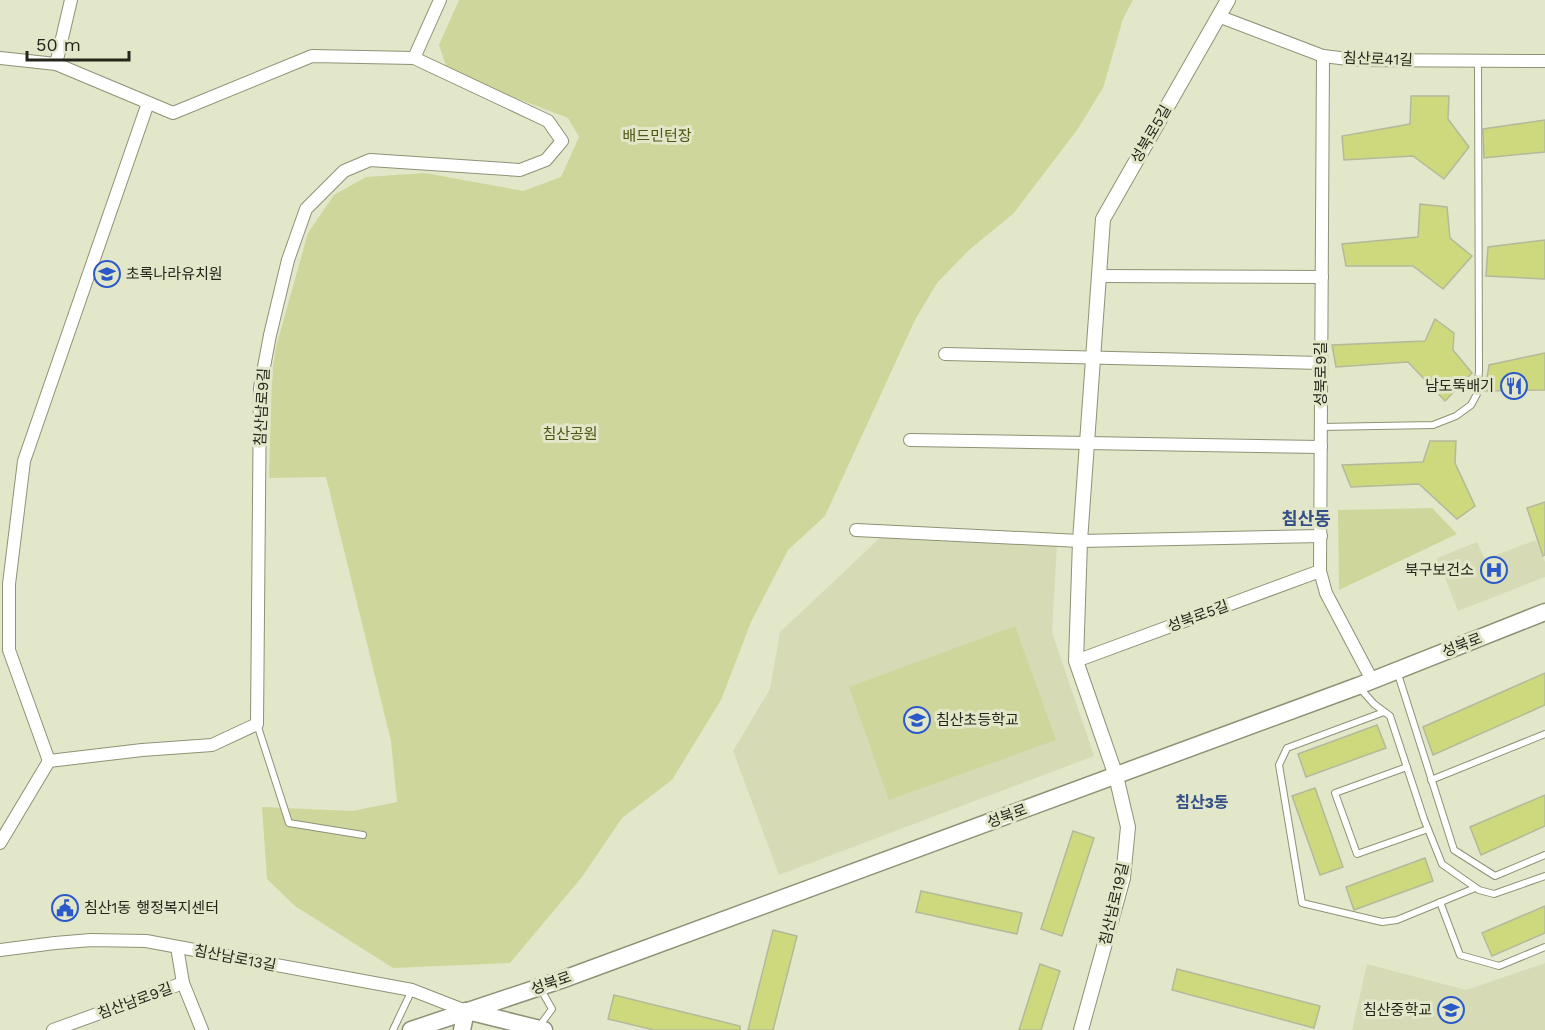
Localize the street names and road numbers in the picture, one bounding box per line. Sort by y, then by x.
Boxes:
street label: 침산로41길 [1343,49,1413,69]
street label: 성북로5길 [1127,102,1175,166]
street label: 성북로9길 [1312,342,1330,406]
street label: 침산남로9길 [251,367,273,447]
street label: 성북로5길 [1165,597,1231,635]
street label: 성북로 [1439,629,1485,661]
street label: 성북로 [984,800,1030,832]
street label: 침산남로19길 [1096,861,1132,947]
street label: 침산남로13길 [192,941,278,975]
street label: 성북로 [528,968,574,998]
street label: 침산남로9길 [95,979,175,1023]

